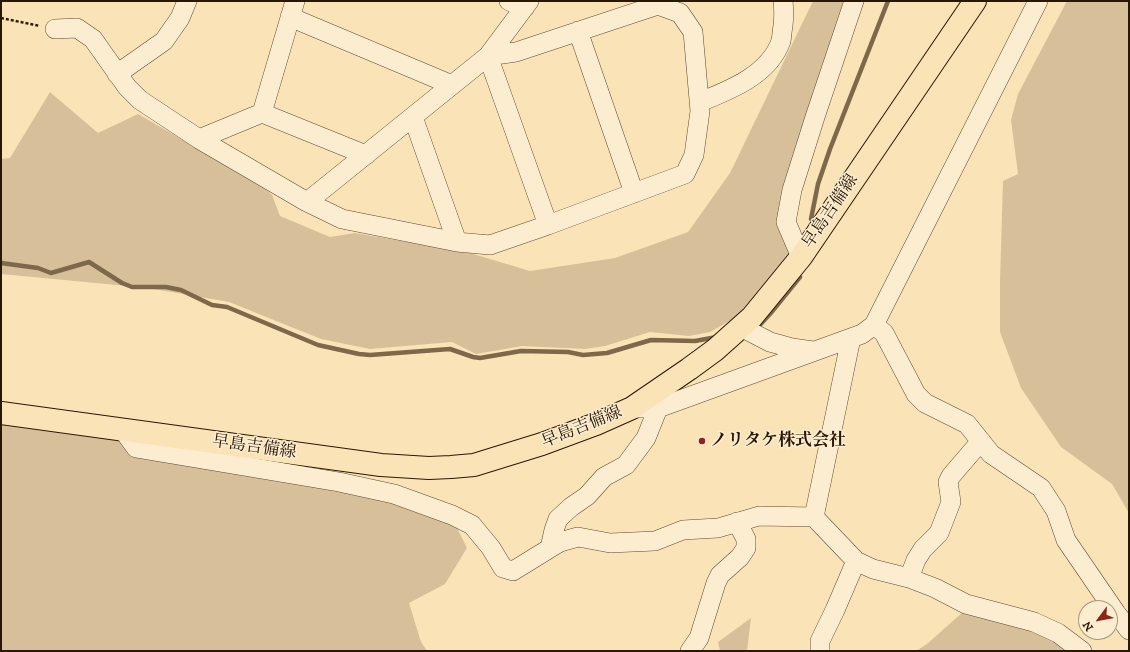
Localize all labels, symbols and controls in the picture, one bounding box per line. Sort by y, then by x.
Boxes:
street label: 早島吉備線 [799,171,863,253]
street label: 早島吉備線 [539,403,625,453]
place label: ノリタケ株式会社 [710,431,846,451]
street label: 早島吉備線 [210,432,298,464]
marker: ノリタケ株式会社 [697,436,707,446]
north arrow [1078,600,1118,640]
text: N [1080,618,1097,633]

